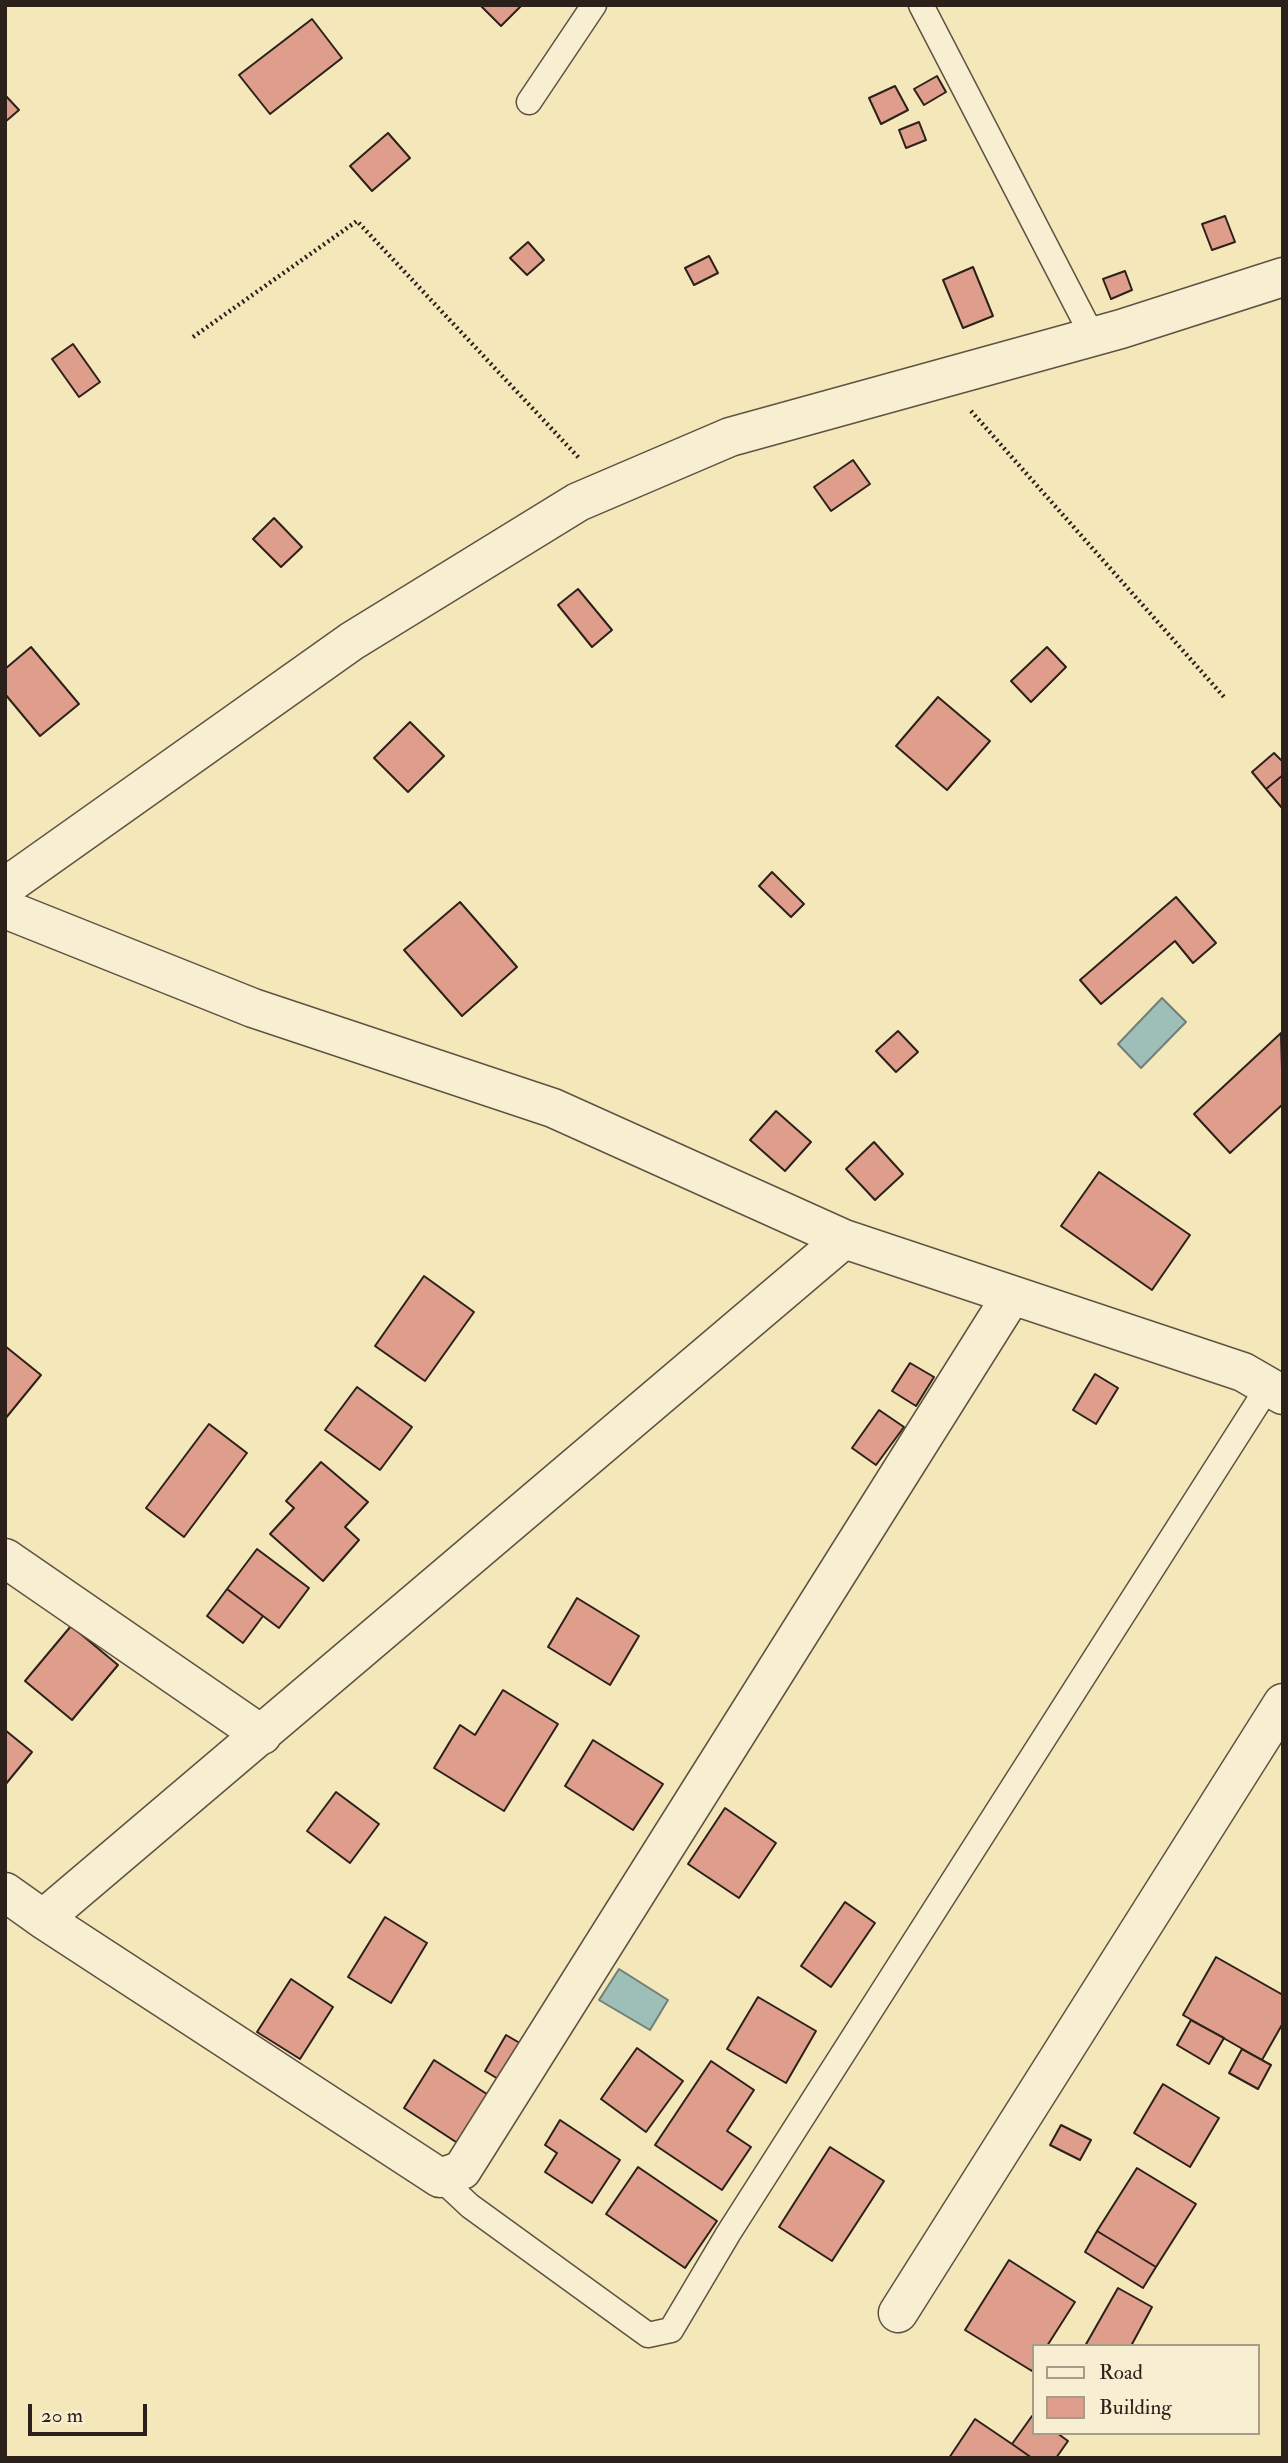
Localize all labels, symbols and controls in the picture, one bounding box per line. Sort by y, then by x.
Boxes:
legend [1032,2344,1260,2435]
text: Road [1099,2359,1143,2386]
scale bar [32,2390,150,2434]
text: Building [1099,2394,1172,2421]
text: 20 m [41,2402,83,2429]

